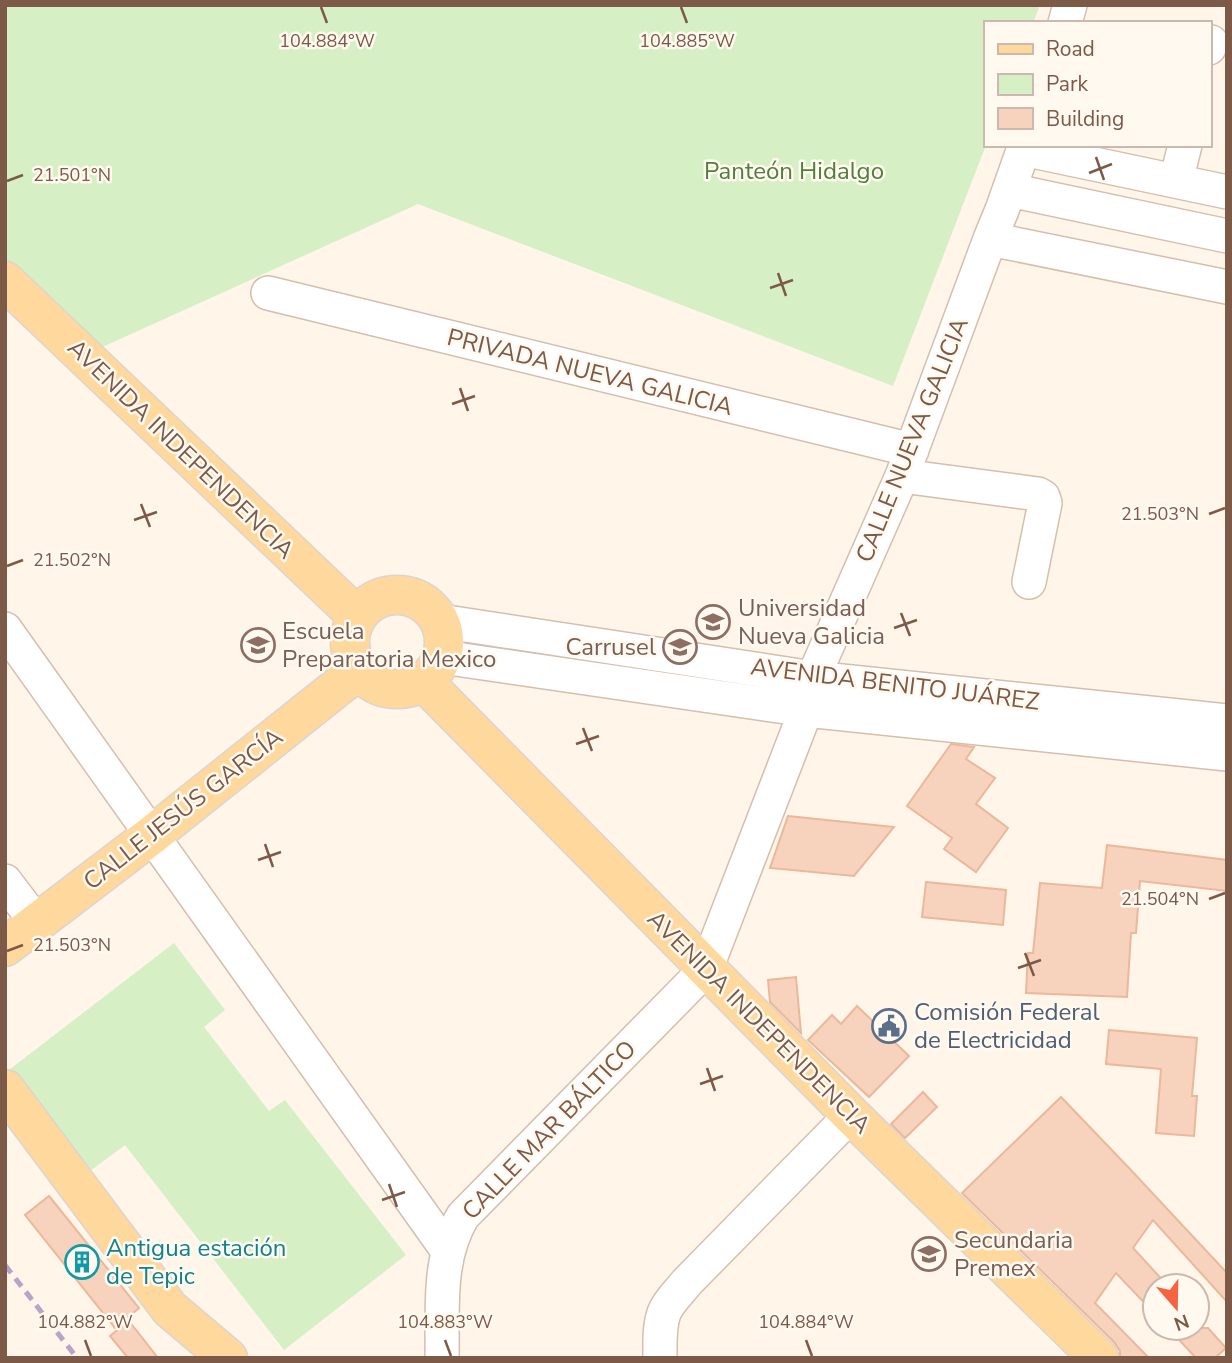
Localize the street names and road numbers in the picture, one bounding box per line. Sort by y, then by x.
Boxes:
street label: CALLE NUEVA GALICIA [848,312,976,567]
street label: PRIVADA NUEVA GALICIA [444,321,737,423]
street label: AVENIDA INDEPENDENCIA [61,332,302,566]
street label: AVENIDA BENITO JUÁREZ [749,650,1041,718]
street label: CALLE JESÚS GARCÍA [77,721,290,897]
street label: AVENIDA INDEPENDENCIA [640,903,878,1141]
street label: CALLE MAR BÁLTICO [455,1033,643,1227]

